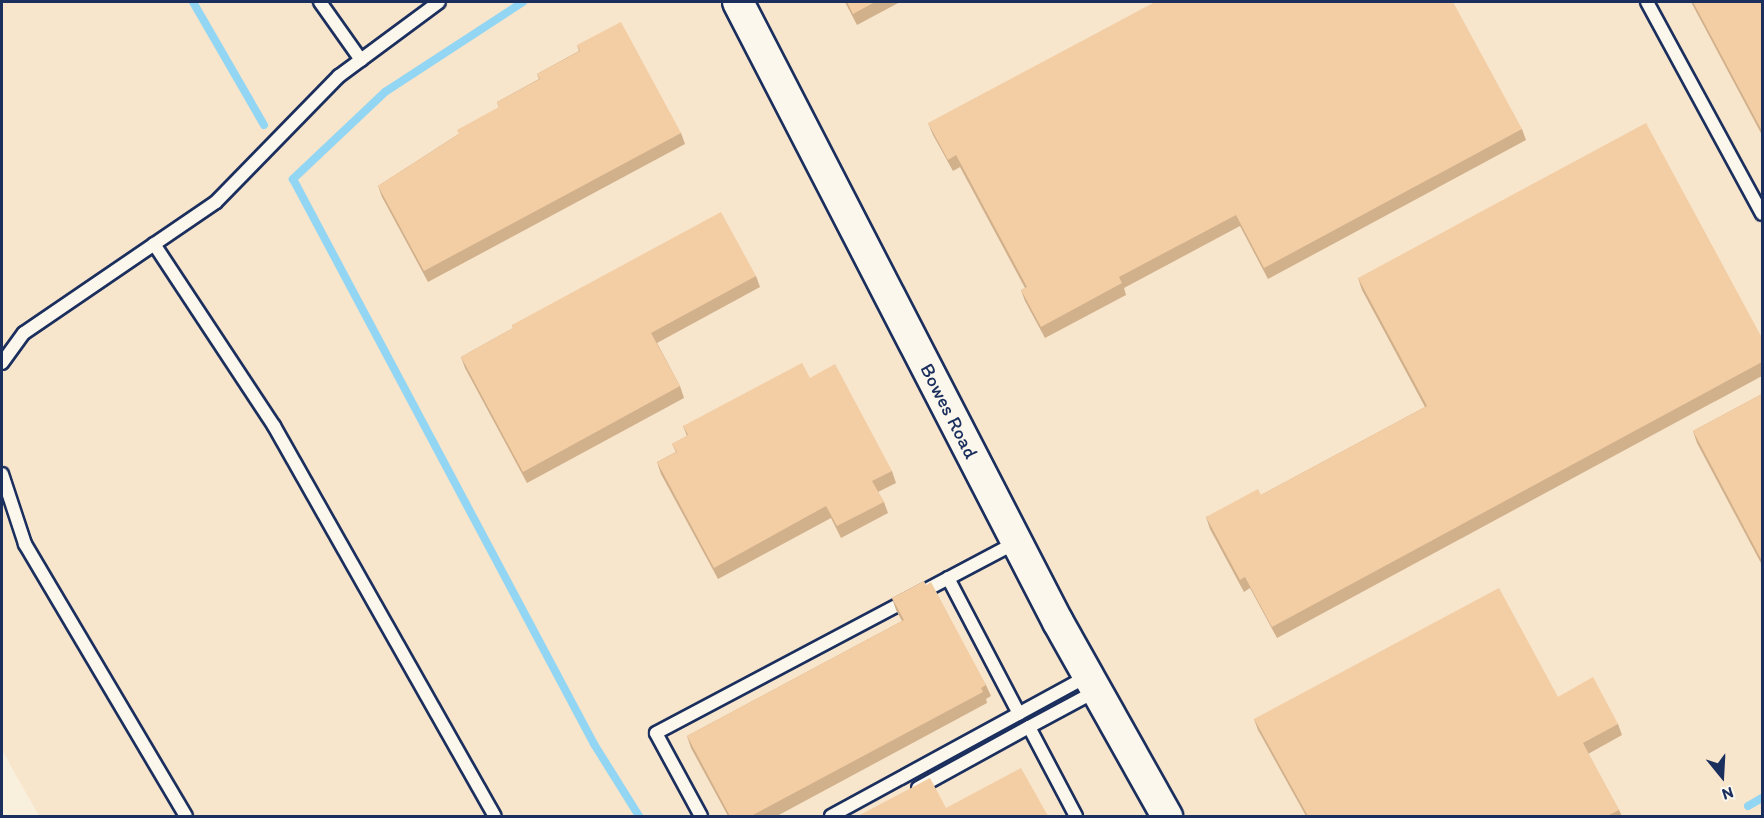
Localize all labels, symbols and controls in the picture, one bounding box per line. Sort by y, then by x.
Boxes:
street label: Bowes Road [915,360,983,462]
north arrow [1692,746,1752,806]
text: N [1720,783,1736,804]

